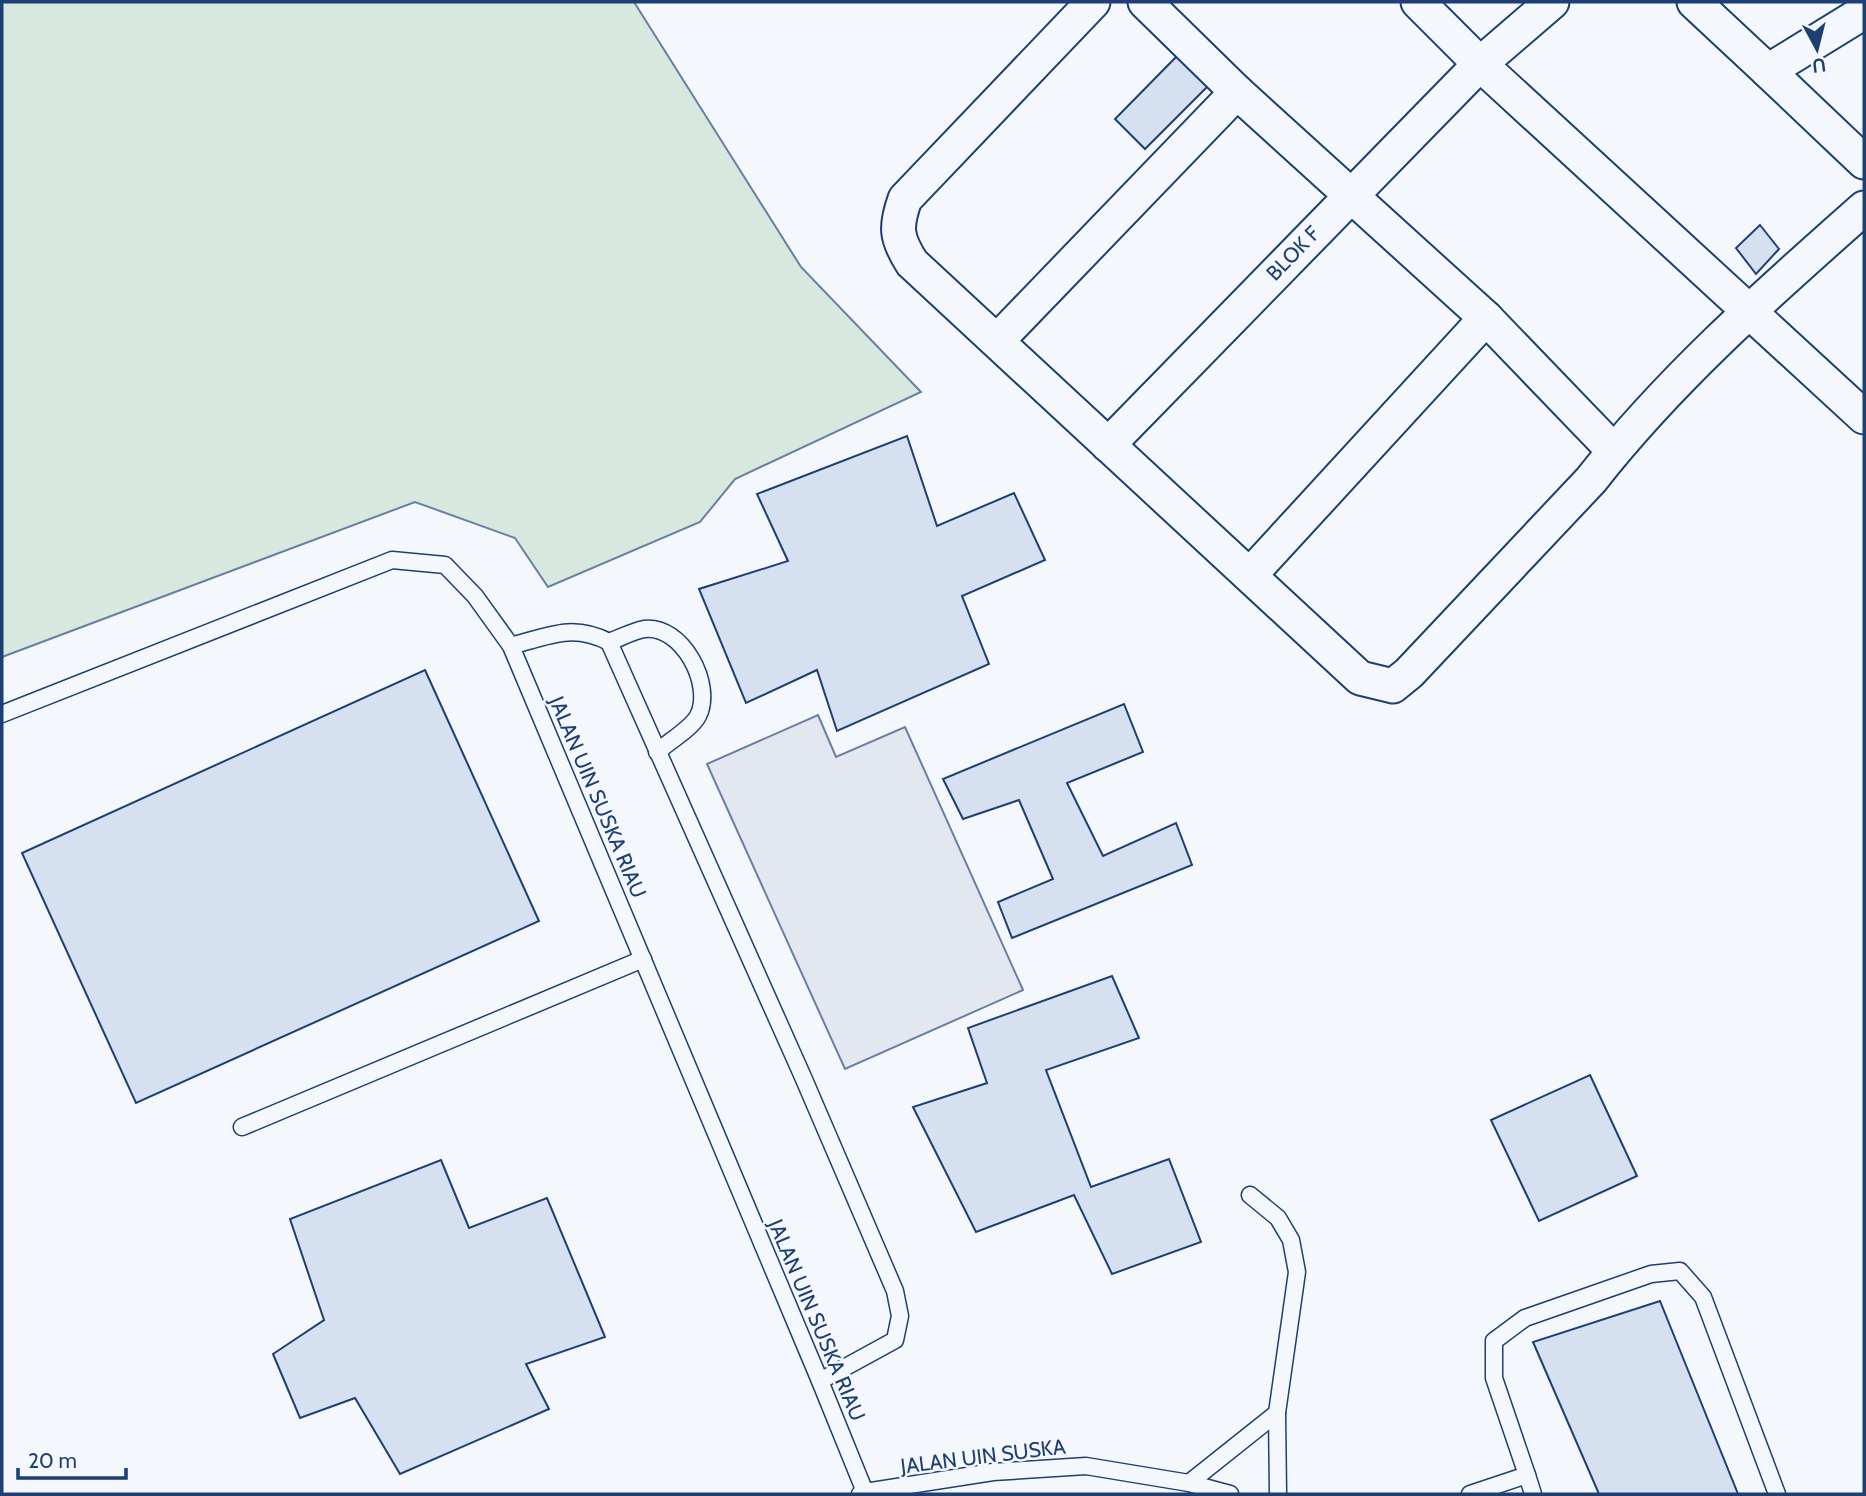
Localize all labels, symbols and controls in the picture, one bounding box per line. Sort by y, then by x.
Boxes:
north arrow [1782,14,1852,84]
text: U [1811,53,1827,78]
street label: BLOK F [1261,220,1325,286]
street label: JALAN UIN SUSKA RIAU [544,692,652,902]
street label: JALAN UIN SUSKA RIAU [763,1215,871,1425]
street label: JALAN UIN SUSKA [898,1433,1067,1479]
scale bar [18,1436,126,1480]
text: 20 m [28,1448,77,1473]

